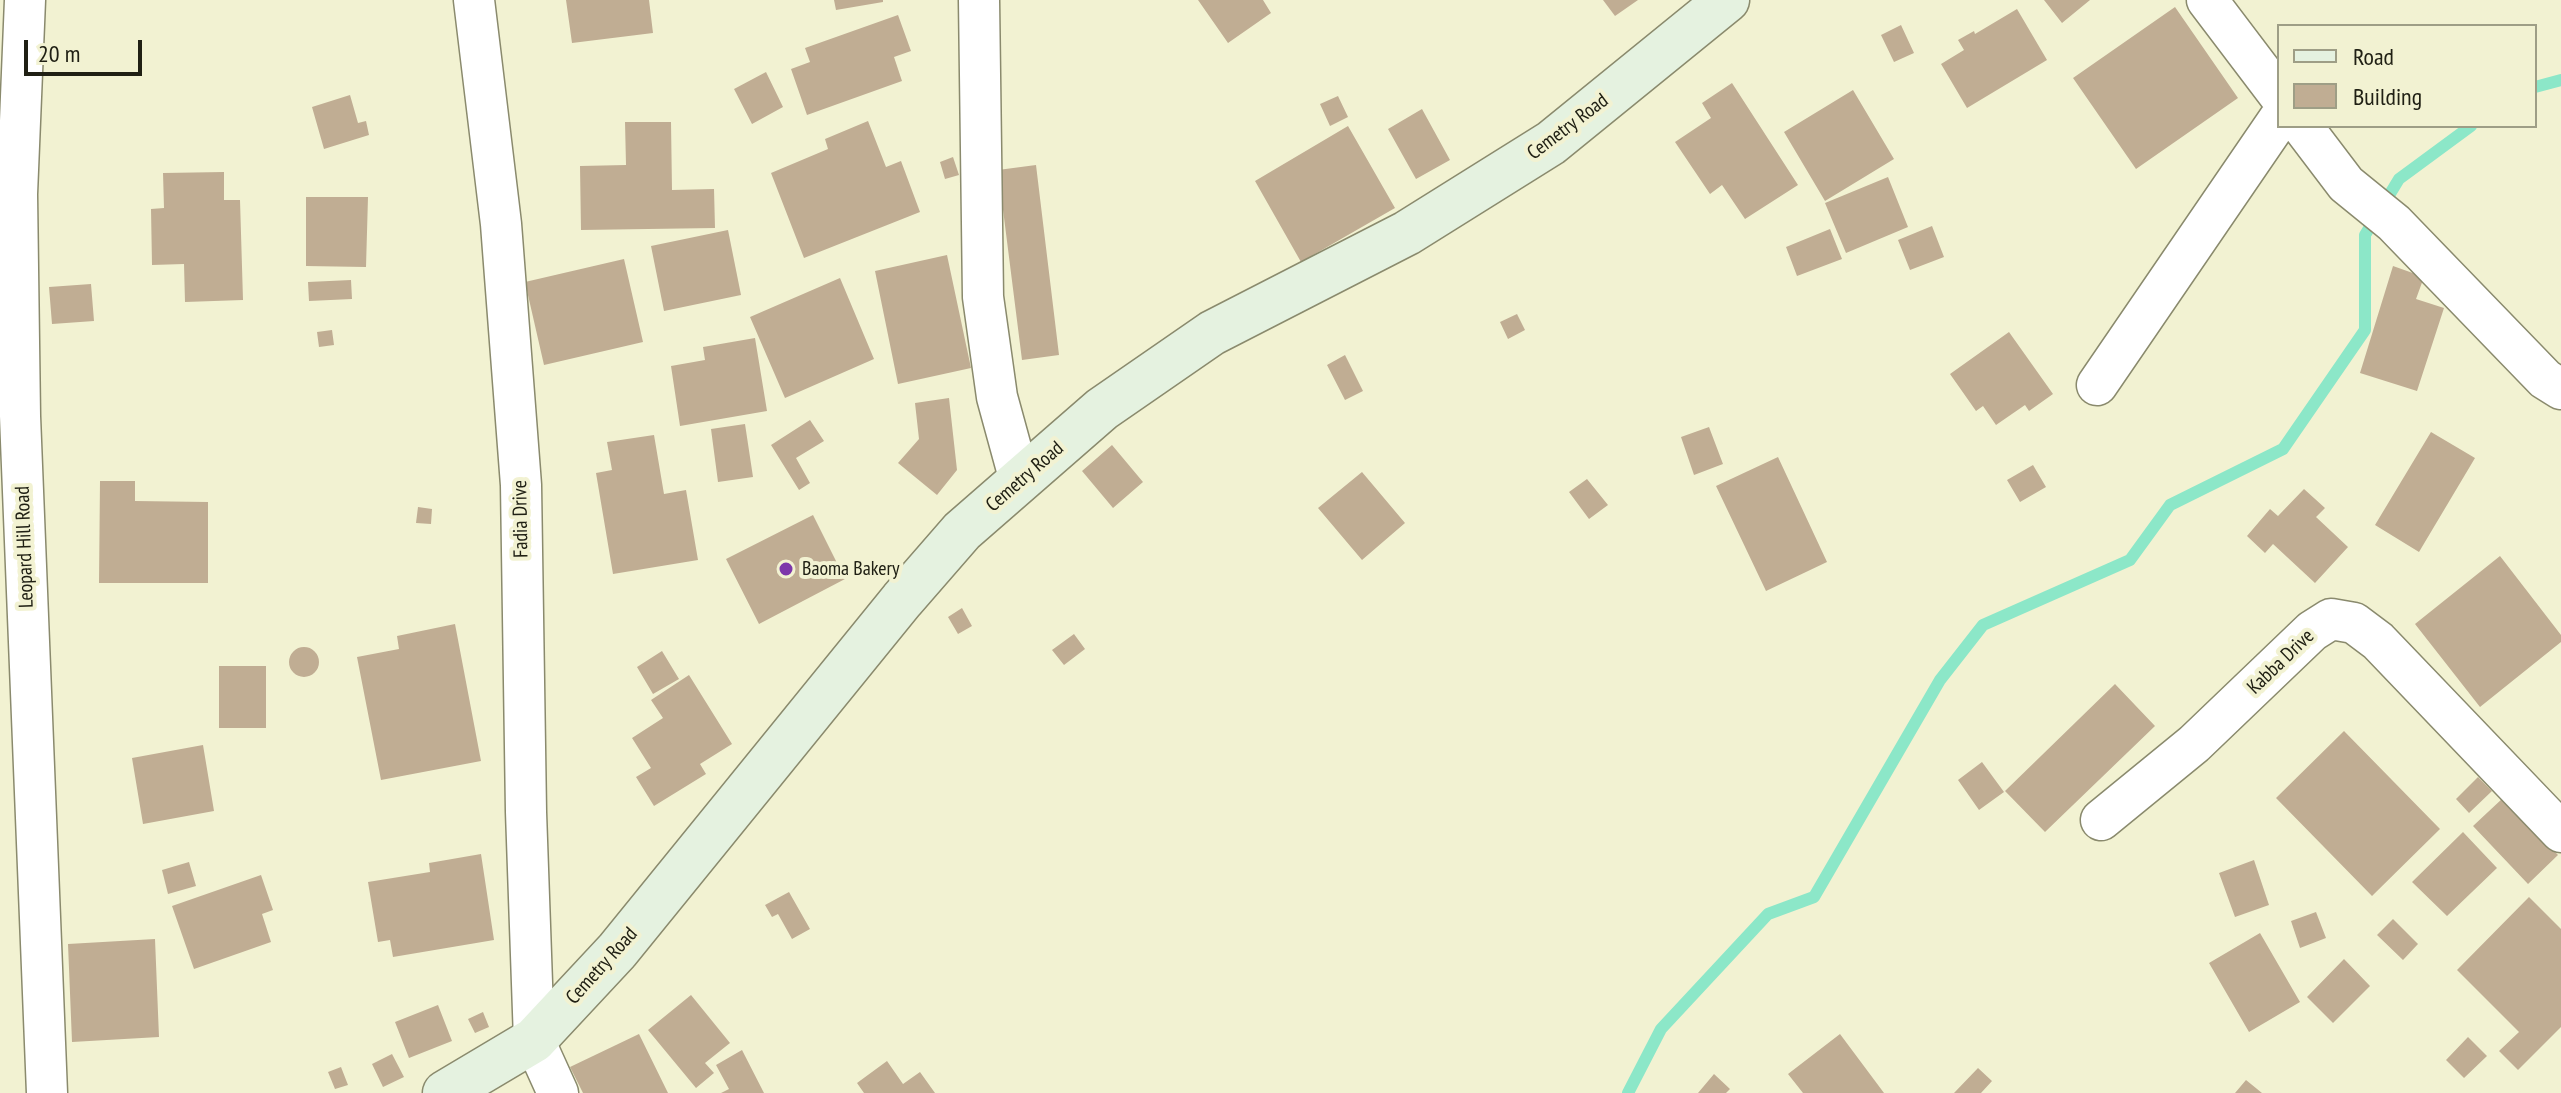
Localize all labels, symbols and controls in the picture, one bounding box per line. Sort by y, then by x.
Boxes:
scale bar [28,24,146,74]
legend [2277,24,2537,128]
text: 20 m [38,38,80,69]
text: Road [2353,41,2394,72]
text: Building [2353,81,2422,112]
street label: Cemetry Road [1523,89,1613,165]
street label: Cemetry Road [981,437,1069,517]
street label: Fadia Drive [508,480,534,558]
street label: Leopard Hill Road [11,486,39,608]
place label: Baoma Bakery [802,557,900,581]
marker: Baoma Bakery [777,560,795,578]
street label: Kabba Drive [2243,624,2319,700]
street label: Cemetry Road [561,923,643,1009]

